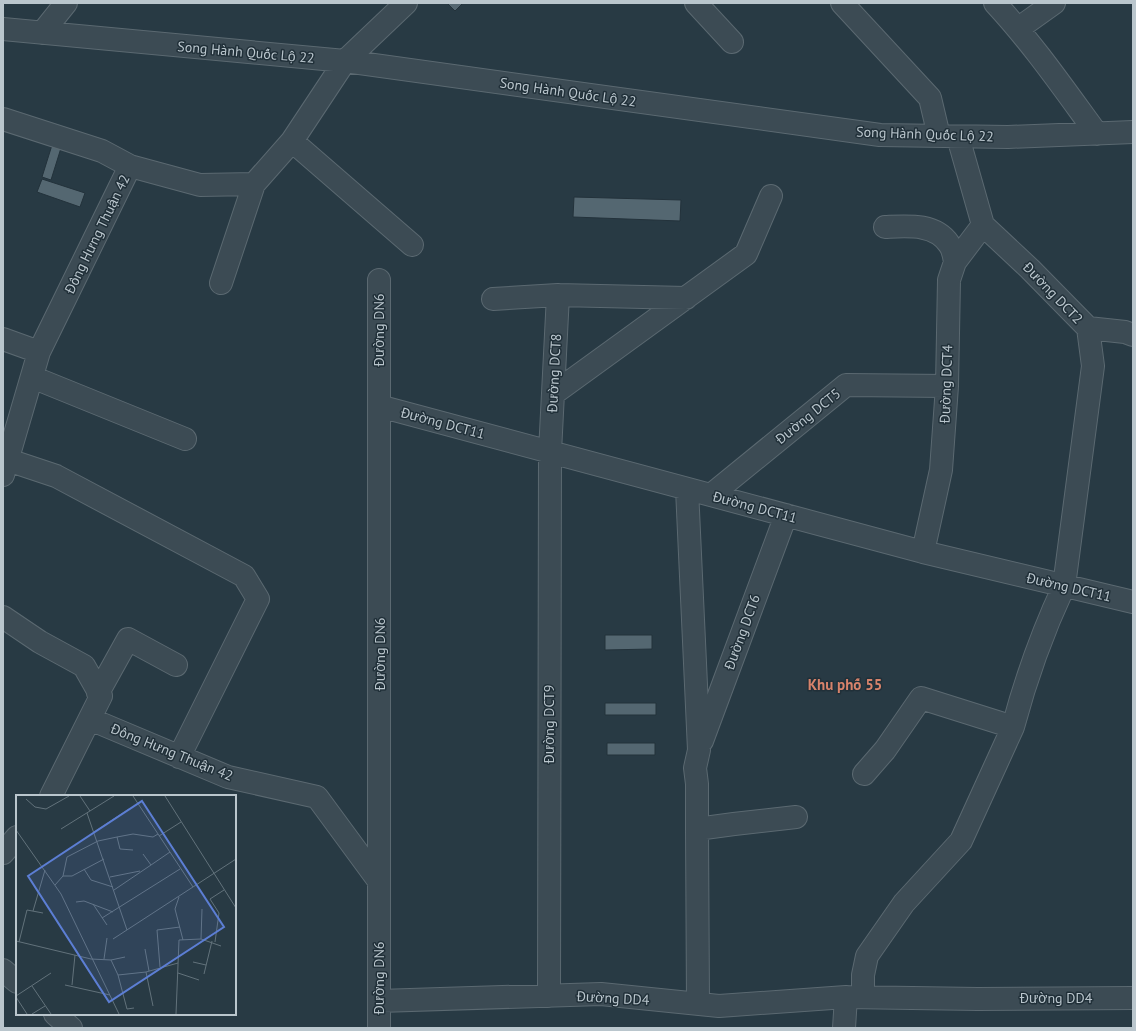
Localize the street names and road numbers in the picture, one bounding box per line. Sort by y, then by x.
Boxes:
street label: Song Hành Quốc Lộ 22 [177,37,315,67]
street label: Song Hành Quốc Lộ 22 [499,74,637,110]
street label: Song Hành Quốc Lộ 22 [856,123,994,145]
street label: Đông Hưng Thuận 42 [60,171,134,297]
street label: Đường DCT2 [1018,258,1087,328]
street label: Đường DN6 [370,294,388,367]
street label: Đường DCT8 [543,333,565,414]
street label: Đường DCT4 [936,344,956,425]
street label: Đường DCT5 [771,384,844,448]
street label: Đường DCT11 [398,403,487,443]
street label: Đường DCT11 [710,487,799,527]
street label: Đường DCT11 [1024,568,1113,605]
street label: Đường DCT6 [720,592,764,673]
street label: Đường DN6 [371,618,389,691]
street label: Đường DCT9 [540,685,558,764]
street label: Đông Hưng Thuận 42 [107,719,236,785]
street label: Đường DN6 [370,942,388,1015]
street label: Đường DD4 [575,987,650,1009]
street label: Đường DD4 [1019,989,1093,1007]

